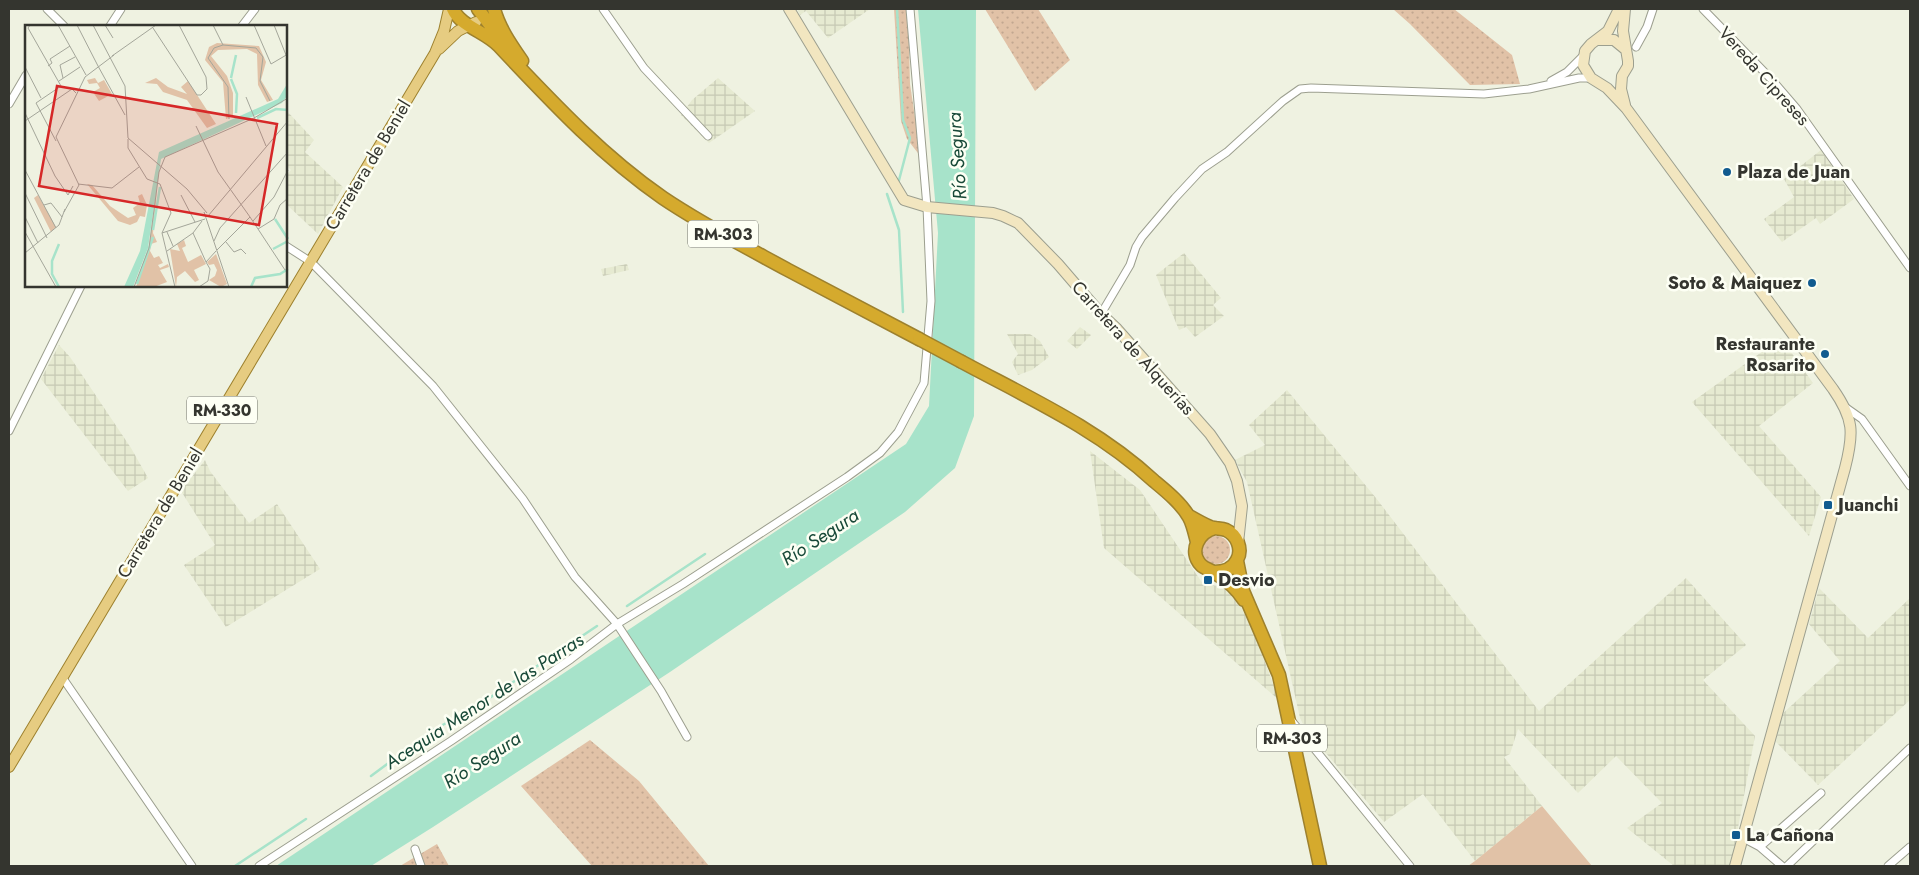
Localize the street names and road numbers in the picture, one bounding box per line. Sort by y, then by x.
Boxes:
street label: Vereda Cipreses [1712,21,1816,131]
street label: Carretera de Beniel [319,95,417,235]
road number: RM-303 [688,220,758,248]
street label: Carretera de Alquerías [1066,275,1200,421]
road number: RM-330 [187,396,257,424]
street label: Carretera de Beniel [111,443,209,583]
road number: RM-303 [1257,724,1327,751]

